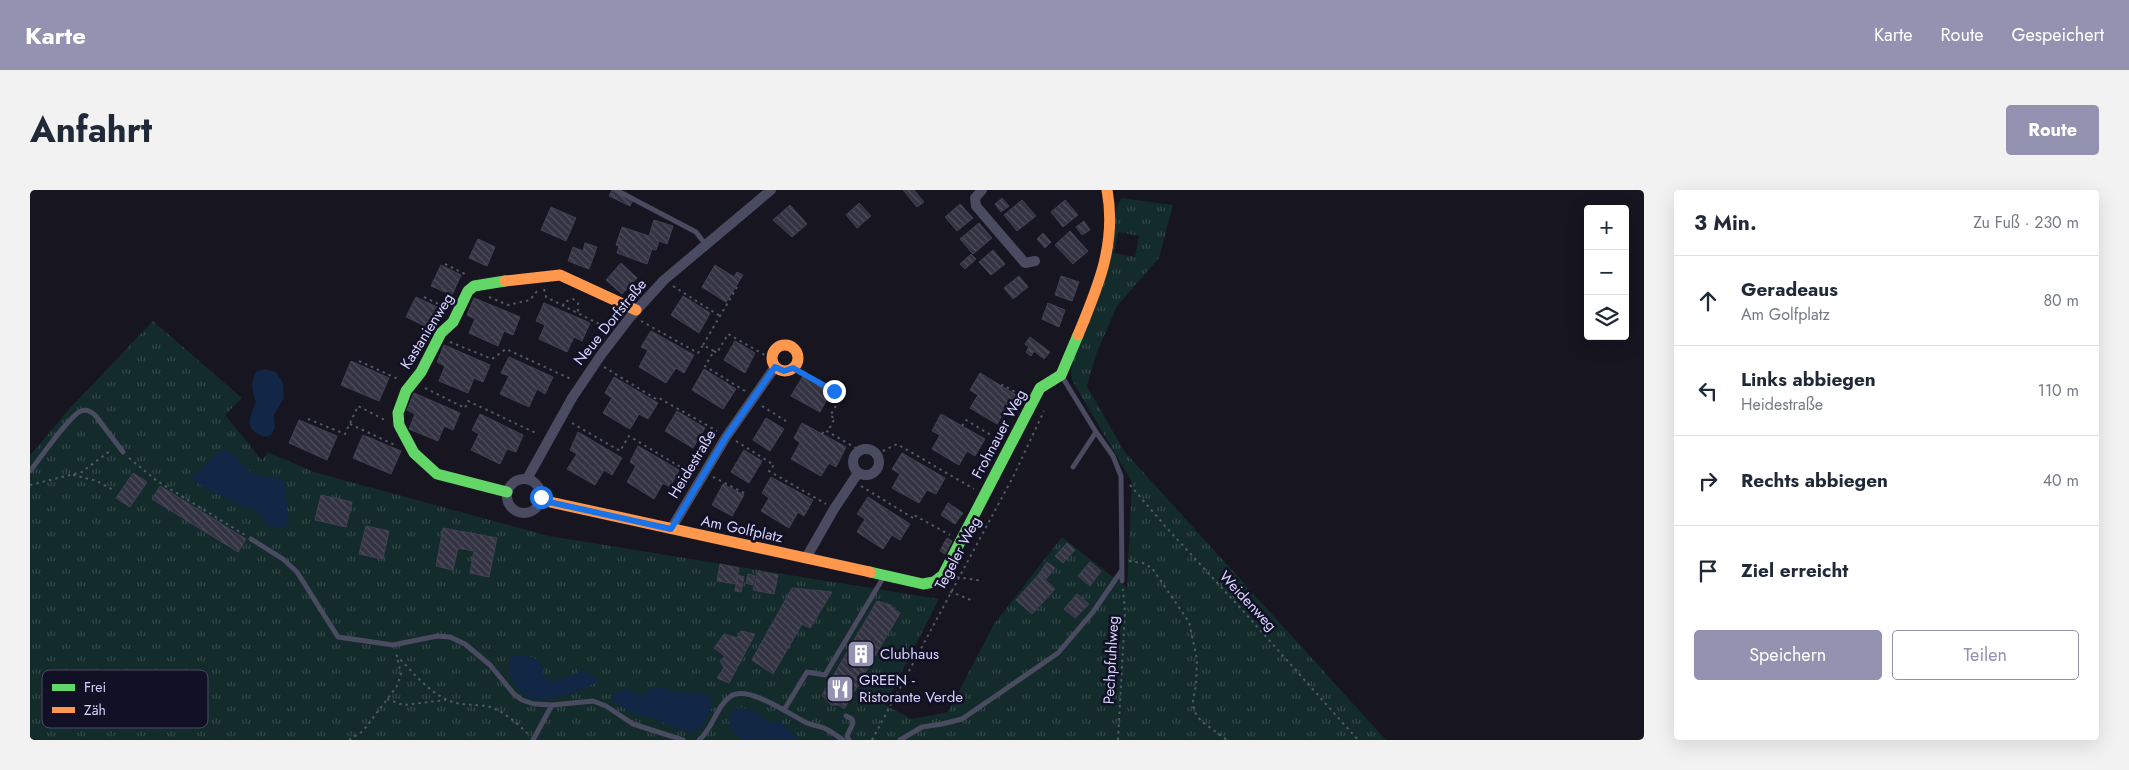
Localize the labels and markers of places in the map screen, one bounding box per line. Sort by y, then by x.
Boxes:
building icon: Clubhaus [846,639,876,669]
place label: Clubhaus [880,643,939,665]
place label: GREEN - Ristorante Verde [859,669,963,708]
restaurant icon: GREEN - Ristorante Verde [825,674,855,704]

